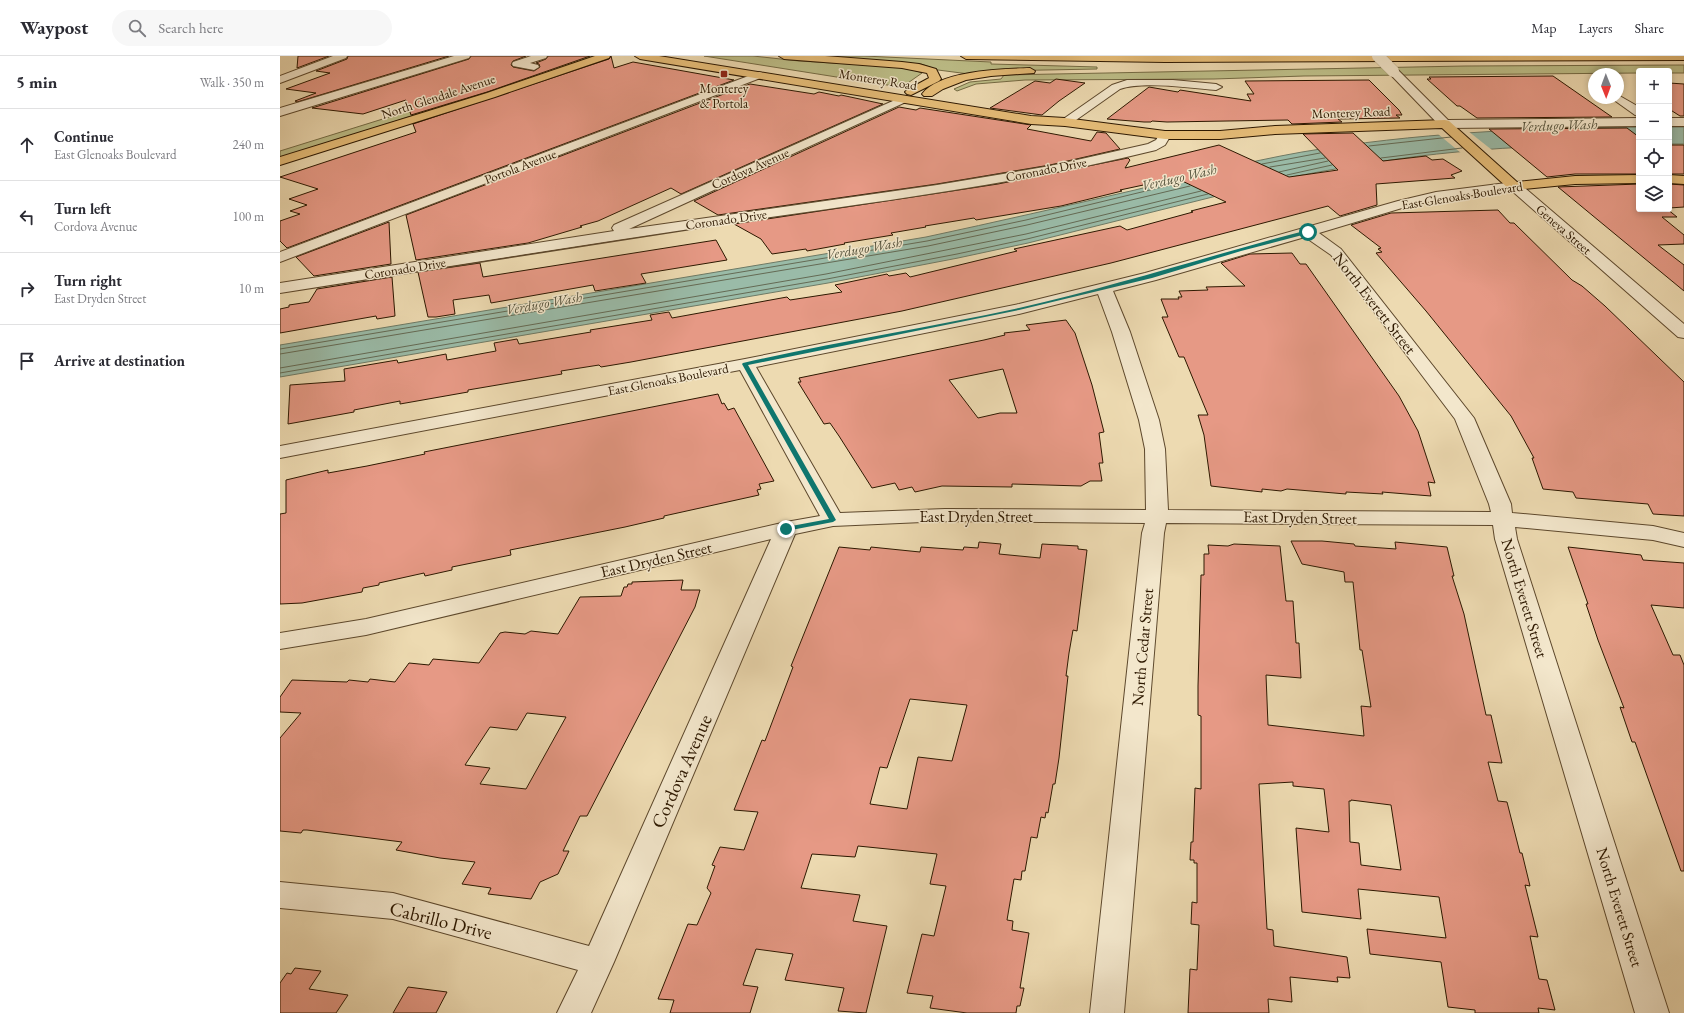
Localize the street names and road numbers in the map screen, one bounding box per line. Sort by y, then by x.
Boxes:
street label: Monterey Road [838,65,919,94]
street label: North Glendale Avenue [379,70,497,123]
street label: Monterey Road [1311,103,1391,122]
street label: Cordova Avenue [709,144,792,193]
street label: Portola Avenue [482,145,559,188]
street label: Coronado Drive [1004,153,1088,186]
street label: East Glenoaks Boulevard [1400,177,1524,213]
street label: Geneva Street [1532,201,1595,258]
street label: Coronado Drive [684,205,768,234]
street label: North Everett Street [1328,248,1421,359]
street label: Coronado Drive [363,254,447,283]
street label: East Glenoaks Boulevard [606,359,730,400]
street label: East Dryden Street [919,506,1033,527]
street label: East Dryden Street [1243,506,1357,529]
street label: East Dryden Street [598,536,714,582]
street label: North Everett Street [1496,536,1553,660]
street label: North Cedar Street [1127,587,1158,707]
street label: Cordova Avenue [645,710,718,832]
street label: North Everett Street [1591,845,1648,969]
street label: Cabrillo Drive [387,896,495,945]

